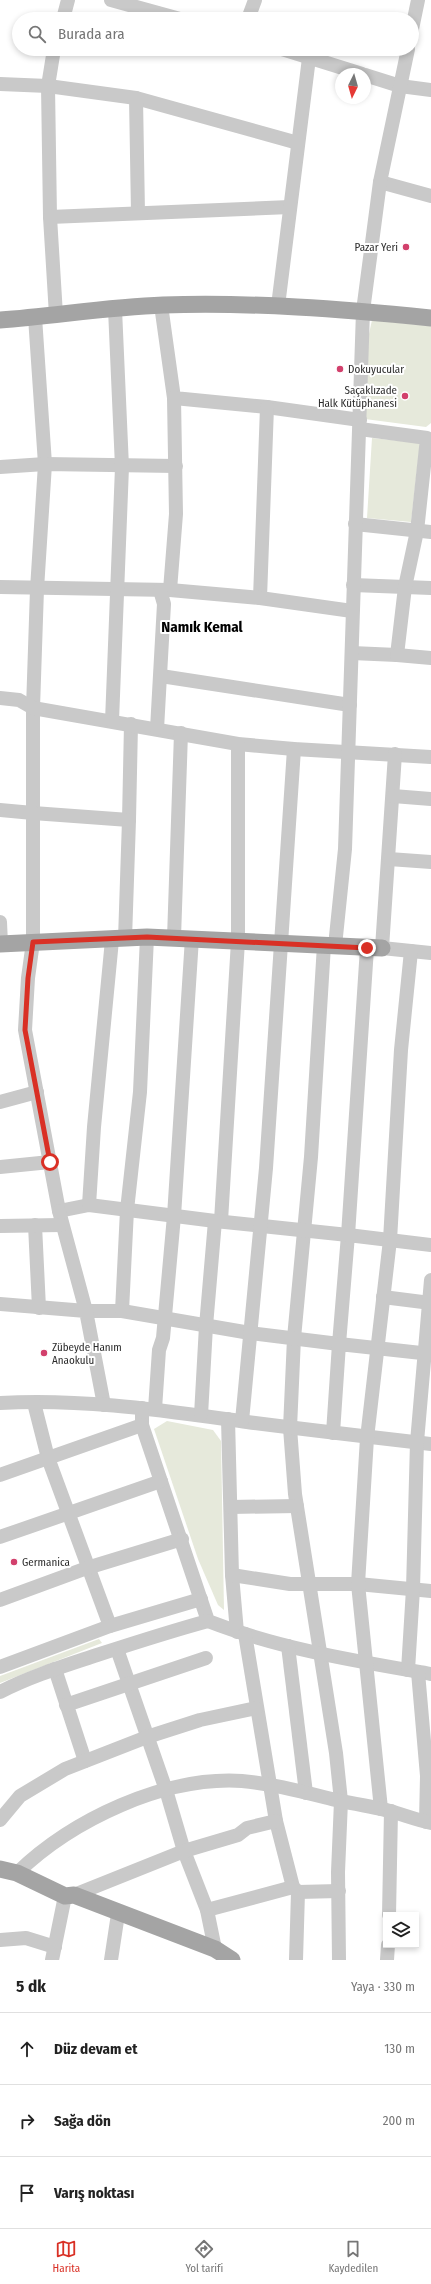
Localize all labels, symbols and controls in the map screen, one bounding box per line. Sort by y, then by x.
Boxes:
search box [12,12,419,56]
icon: search [26,23,48,45]
text: Burada ara [58,25,125,43]
north arrow [335,68,371,104]
place label: Pazar Yeri [355,241,398,254]
marker: Pazar Yeri [401,242,411,252]
place label: Dokuyucular [348,363,404,376]
marker: Dokuyucular [335,364,345,374]
place label: Saçaklızade Halk Kütüphanesi [318,384,397,410]
marker: Saçaklızade Halk Kütüphanesi [400,391,410,401]
district label: Namık Kemal [161,618,244,636]
route end [358,939,376,957]
route start [41,1153,59,1171]
place label: Zübeyde Hanım Anaokulu [52,1341,122,1367]
marker: Zübeyde Hanım Anaokulu [39,1348,49,1358]
place label: Germanica [22,1556,70,1569]
marker: Germanica [9,1557,19,1567]
map controls [383,1912,419,1948]
button: layers [383,1912,419,1948]
text: 5 dk [16,1976,46,1997]
text: Yaya · 330 m [351,1979,415,1994]
icon: ahead [16,2038,38,2060]
text: Düz devam et [54,2040,137,2058]
text: 130 m [384,2041,415,2056]
icon: right [16,2110,38,2132]
text: Sağa dön [54,2112,111,2130]
text: 200 m [383,2113,415,2128]
icon: arrive [16,2182,38,2204]
text: Varış noktası [54,2184,134,2202]
tab: Harita [53,2238,80,2275]
tab: Yol tarifi [185,2238,223,2275]
tab: Kaydedilen [328,2238,378,2275]

